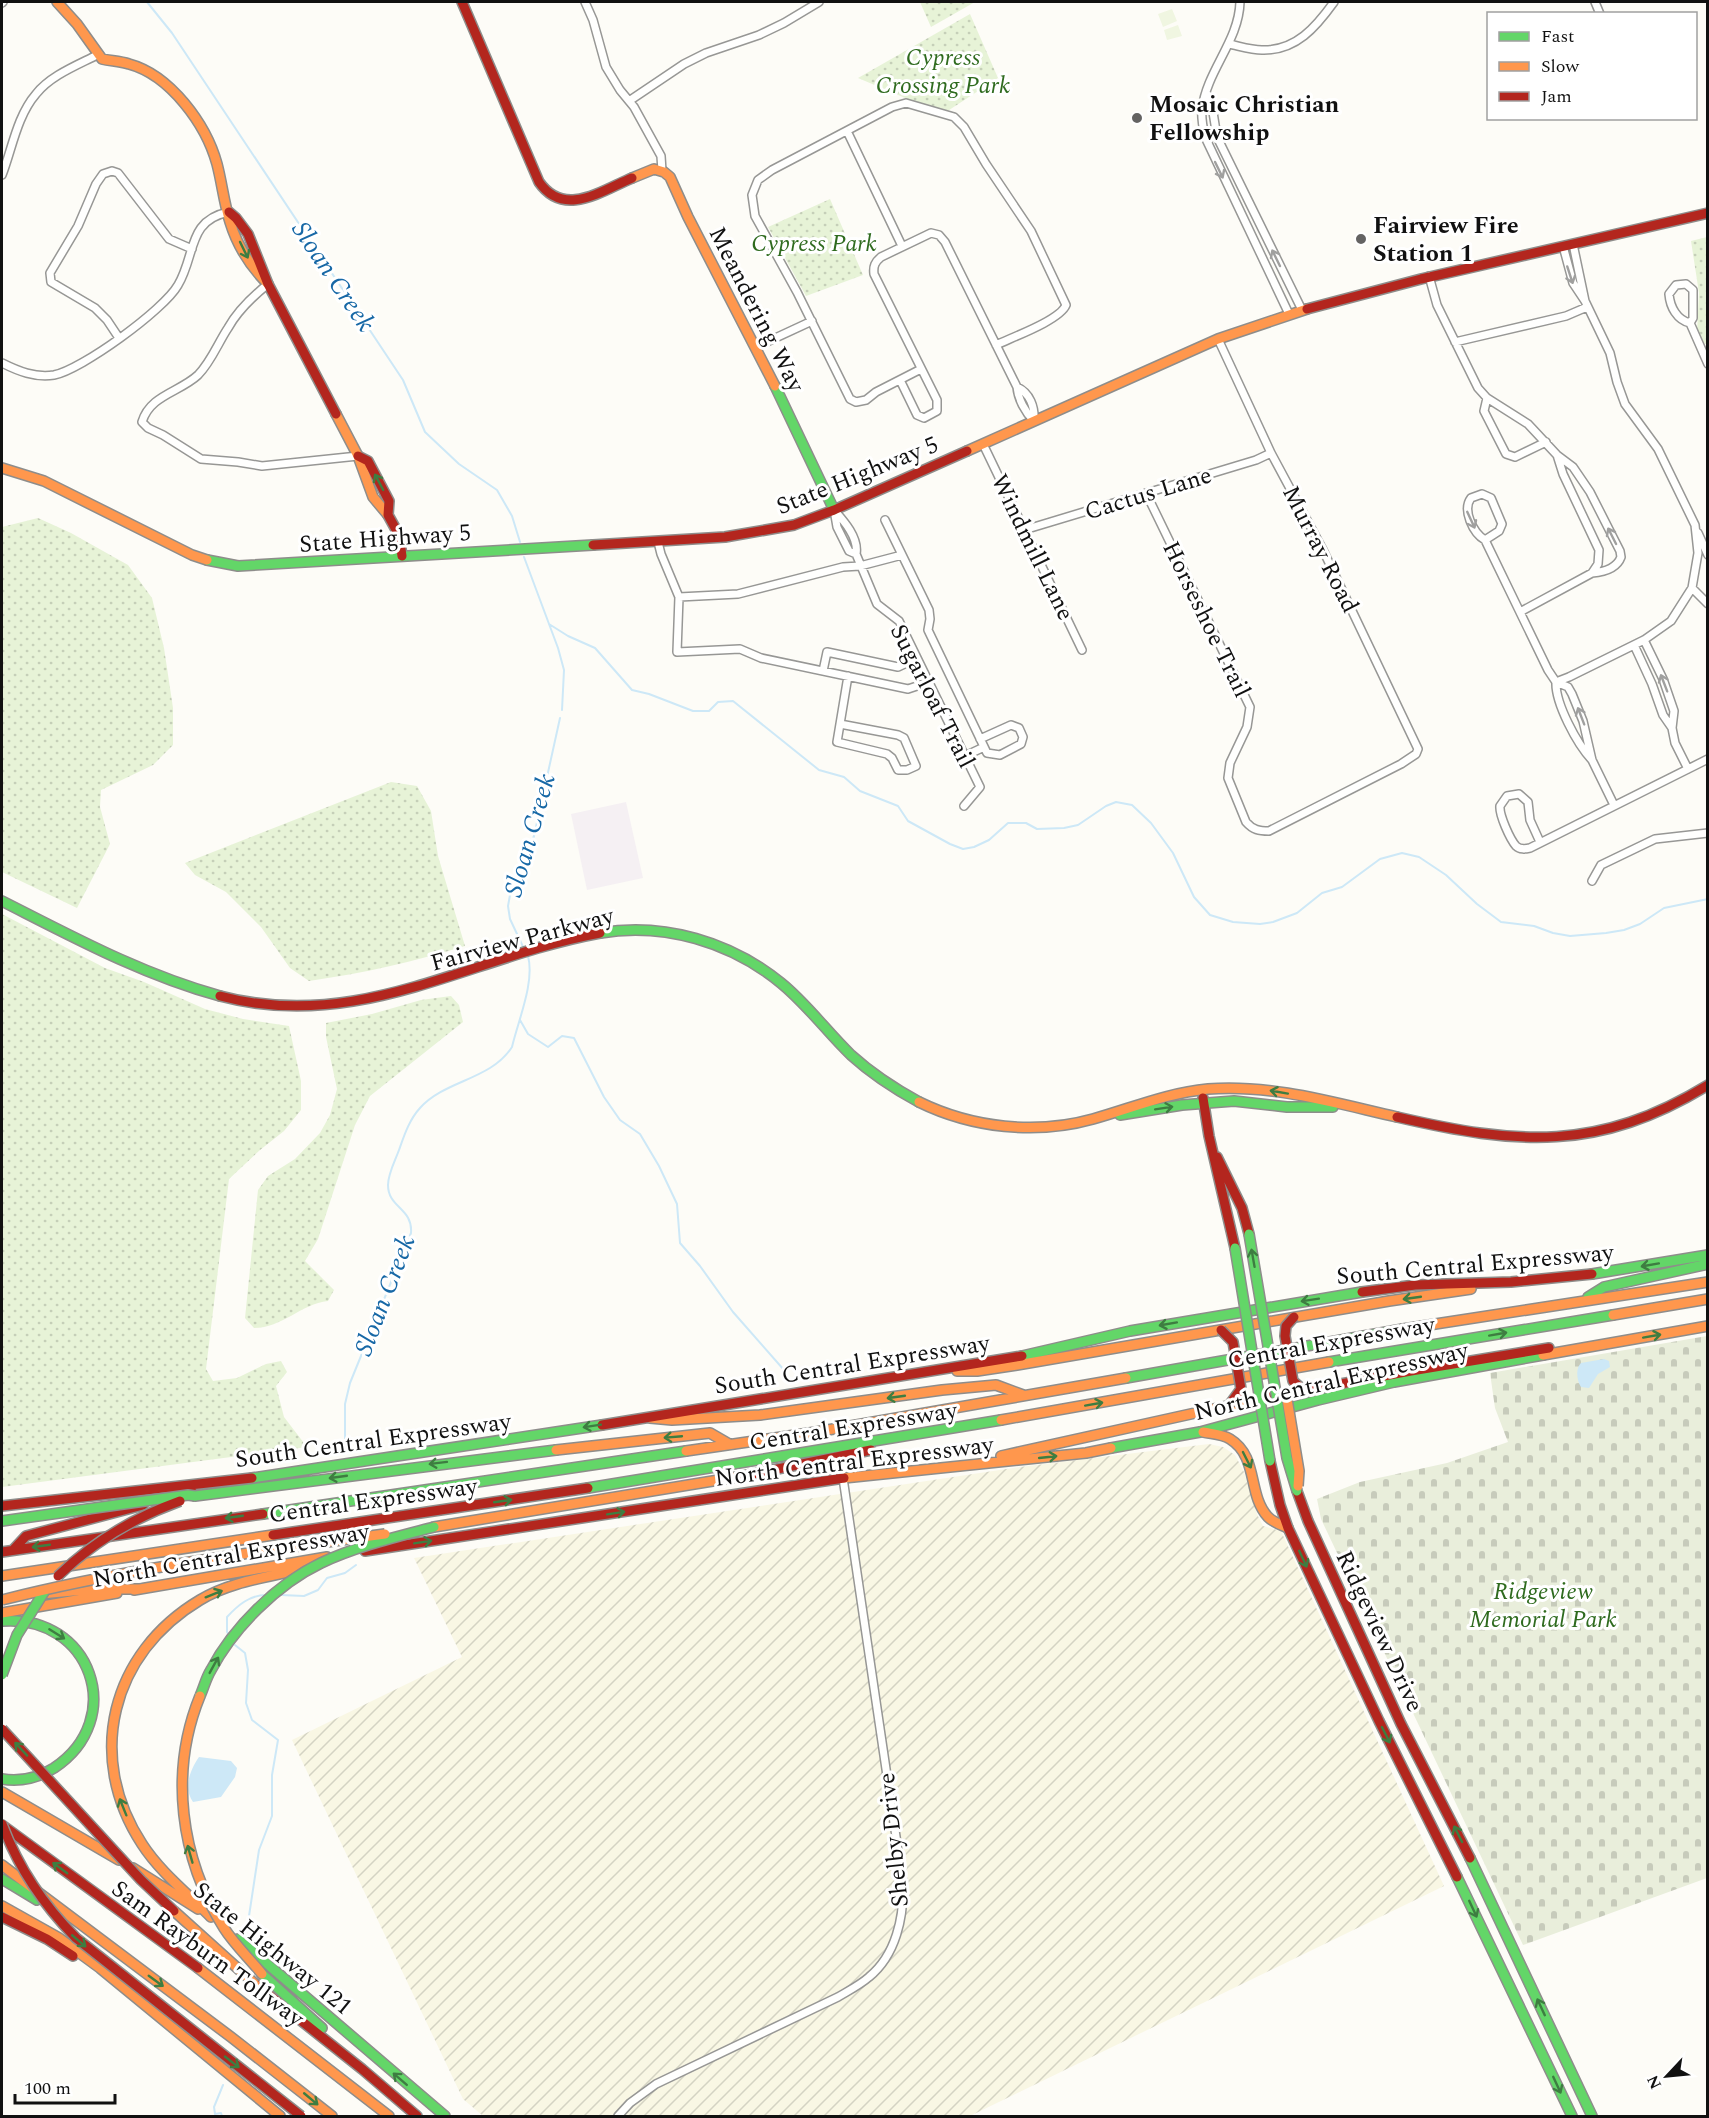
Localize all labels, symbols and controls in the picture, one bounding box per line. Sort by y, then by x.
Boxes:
legend [1487,12,1697,120]
text: Fast [1541,23,1574,50]
park label: Cypress Crossing Park [876,40,1010,104]
text: Slow [1541,53,1580,80]
text: Jam [1541,83,1572,110]
place label: Mosaic Christian Fellowship [1149,87,1340,151]
marker: Mosaic Christian Fellowship [1130,111,1144,125]
one-way arrow [1213,161,1225,178]
place label: Fairview Fire Station 1 [1373,208,1519,272]
water label: Sloan Creek [281,213,385,340]
street label: Meandering Way [699,220,814,400]
park label: Cypress Park [751,226,877,262]
marker: Fairview Fire Station 1 [1354,232,1368,246]
one-way arrow [238,241,250,259]
one-way arrow [1270,249,1282,267]
one-way arrow [1566,265,1577,284]
street label: State Highway 5 [771,427,944,525]
street label: Cactus Lane [1080,458,1216,530]
street label: Windmill Lane [981,468,1083,627]
one-way arrow [373,474,384,492]
street label: Murray Road [1273,479,1368,620]
one-way arrow [1466,511,1478,529]
street label: State Highway 5 [298,515,472,563]
one-way arrow [1606,527,1617,545]
street label: Horseshoe Trail [1153,535,1260,704]
street label: Sugarloaf Trail [880,618,984,775]
one-way arrow [1657,674,1668,693]
one-way arrow [1575,707,1586,726]
water label: Sloan Creek [493,769,567,902]
street label: Fairview Parkway [427,898,619,982]
one-way arrow [1270,1086,1289,1097]
one-way arrow [1153,1102,1173,1113]
water label: Sloan Creek [344,1229,426,1362]
street label: South Central Expressway [1335,1235,1617,1295]
one-way arrow [1247,1248,1258,1268]
one-way arrow [1641,1260,1660,1271]
one-way arrow [1403,1292,1423,1303]
one-way arrow [1301,1295,1321,1306]
street label: Central Expressway [1225,1307,1439,1379]
one-way arrow [1159,1319,1179,1330]
street label: South Central Expressway [712,1325,994,1405]
one-way arrow [1488,1328,1507,1339]
one-way arrow [1641,1330,1661,1341]
street label: North Central Expressway [1191,1333,1473,1431]
one-way arrow [887,1391,907,1402]
street label: Central Expressway [747,1393,961,1461]
one-way arrow [1084,1398,1103,1409]
street label: South Central Expressway [233,1404,515,1478]
one-way arrow [582,1421,602,1432]
street label: North Central Expressway [713,1427,997,1497]
one-way arrow [664,1432,684,1443]
one-way arrow [1038,1451,1058,1462]
one-way arrow [1242,1451,1253,1469]
one-way arrow [429,1458,448,1469]
street label: Central Expressway [267,1468,481,1533]
one-way arrow [328,1471,348,1482]
one-way arrow [492,1495,512,1506]
one-way arrow [606,1507,625,1518]
one-way arrow [225,1512,244,1523]
street label: North Central Expressway [90,1514,374,1598]
one-way arrow [413,1537,433,1548]
one-way arrow [32,1540,51,1551]
street label: Ridgeview Drive [1326,1545,1432,1718]
one-way arrow [1297,1549,1309,1567]
park label: Ridgeview Memorial Park [1469,1574,1617,1638]
one-way arrow [204,1588,223,1599]
one-way arrow [48,1628,65,1640]
one-way arrow [209,1657,220,1675]
one-way arrow [1380,1726,1392,1743]
one-way arrow [14,1742,28,1757]
street label: Shelby Drive [869,1771,919,1909]
one-way arrow [116,1798,127,1816]
one-way arrow [1452,1826,1463,1844]
one-way arrow [183,1845,195,1864]
one-way arrow [52,1862,68,1874]
street label: Sam Rayburn Tollway [104,1872,312,2037]
street label: State Highway 121 [185,1873,360,2024]
one-way arrow [1468,1900,1480,1918]
one-way arrow [71,1934,87,1947]
one-way arrow [148,1974,164,1987]
one-way arrow [1534,1998,1546,2016]
north arrow [1637,2046,1697,2106]
one-way arrow [224,2055,240,2068]
scale bar [15,2067,116,2105]
text: N [1641,2071,1668,2093]
one-way arrow [393,2072,408,2086]
text: 100 m [24,2075,71,2102]
one-way arrow [1551,2076,1563,2094]
one-way arrow [303,2092,318,2106]

